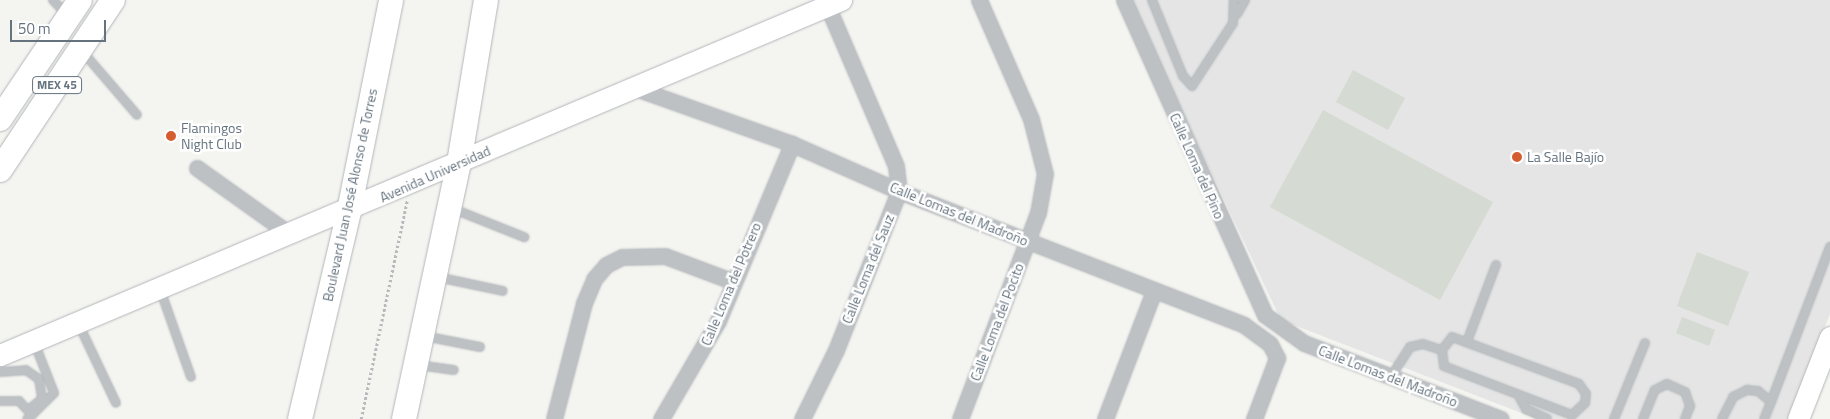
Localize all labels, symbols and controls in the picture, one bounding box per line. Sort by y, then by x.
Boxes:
scale bar [12,10,109,42]
text: 50 m [18,17,51,40]
road number: MEX 45 [32,76,82,94]
street label: Boulevard Juan José Alonso de Torres [319,87,381,303]
street label: Calle Loma del Pino [1166,110,1228,222]
place label: Flamingos Night Club [181,120,242,152]
marker: Flamingos Night Club [165,130,177,142]
street label: Avenida Universidad [377,142,493,206]
place label: La Salle Bajío [1527,149,1604,165]
marker: La Salle Bajío [1511,151,1523,163]
street label: Calle Lomas del Madroño [887,179,1031,249]
street label: Calle Loma del Sauz [838,212,898,326]
street label: Calle Loma del Potrero [697,220,765,348]
street label: Calle Loma del Pocito [967,261,1027,383]
street label: Calle Lomas del Madroño [1316,342,1460,410]

